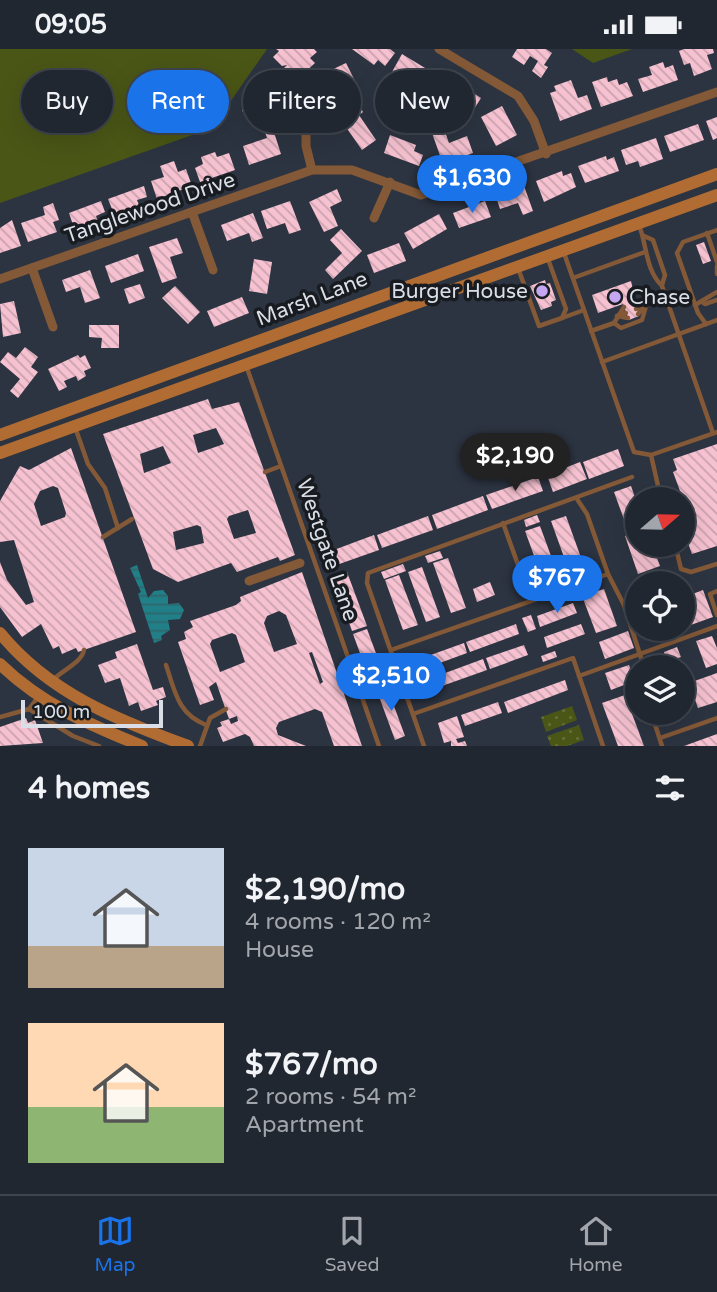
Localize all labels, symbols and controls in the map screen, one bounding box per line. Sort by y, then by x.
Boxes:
text: 09:05 [35,9,107,40]
chip: Buy [21,70,113,133]
chip: Rent [127,70,229,133]
chip: Filters [243,70,361,133]
chip: New [375,70,474,133]
pin: $1,630 [415,155,529,215]
text: $1,630 [433,164,511,192]
street label: Tanglewood Drive [62,167,239,249]
street label: Marsh Lane [253,266,371,332]
place label: Burger House [391,279,528,304]
marker: Burger House [534,283,550,299]
place label: Chase [629,285,690,310]
marker: Chase [607,289,623,305]
pin: $2,190 [458,433,572,493]
text: $2,190 [476,442,554,470]
street label: Westgate Lane [291,476,363,624]
north arrow [625,487,695,557]
map controls [625,487,695,725]
pin: $767 [516,555,598,615]
text: $767 [528,564,586,592]
button: locate [625,571,695,641]
pin: $2,510 [334,653,448,713]
button: layers [625,655,695,725]
text: $2,510 [352,662,430,690]
scale bar [21,697,163,729]
text: 100 m [32,701,90,723]
icon: filters [651,769,689,807]
text: 4 homes [28,770,150,807]
text: $2,190/mo [245,871,405,908]
icon: home [84,876,168,960]
text: 4 rooms · 120 m² [245,908,431,936]
text: House [245,936,314,964]
text: $767/mo [245,1046,378,1083]
icon: home [84,1051,168,1135]
text: 2 rooms · 54 m² [245,1083,416,1111]
text: Apartment [245,1111,364,1139]
tab: Map [95,1212,136,1276]
tab: Saved [325,1212,380,1276]
tab: Home [569,1212,622,1276]

